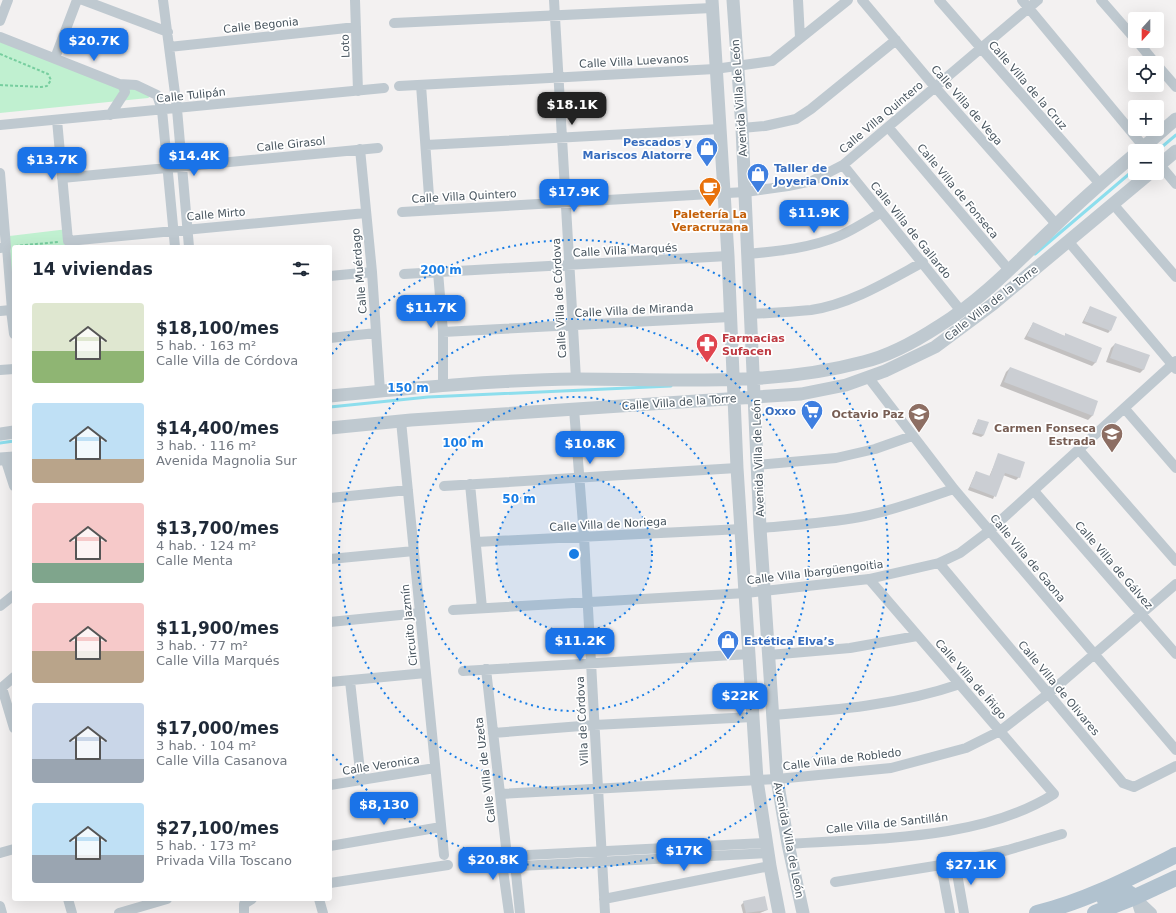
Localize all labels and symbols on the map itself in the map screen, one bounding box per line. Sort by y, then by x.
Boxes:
north arrow [1128,12,1164,48]
street label: Calle Begonia [223,15,299,36]
pin: $20.7K [61,28,127,62]
street label: Loto [339,34,352,58]
street label: Calle Villa de la Cruz [986,38,1070,132]
street label: Avenida Villa de León [729,39,750,157]
street label: Calle Villa Luevanos [579,52,689,71]
street label: Calle Villa de Vega [928,63,1005,148]
street label: Calle Villa Quintero [837,78,926,156]
street label: Calle Tulipán [156,85,226,106]
pin: $18.1K [539,92,605,126]
street label: Calle Girasol [256,134,326,155]
shop icon: Pescados y Mariscos Alatorre [694,135,720,168]
place label: Pescados y Mariscos Alatorre [583,136,692,162]
street label: Calle Villa de Fonseca [914,141,1001,241]
pin: $14.4K [161,143,227,177]
pin: $13.7K [19,147,85,181]
shop icon: Taller de Joyeria Onix [745,161,771,194]
place label: Taller de Joyeria Onix [773,162,849,188]
cafe icon: Paletería La Veracruzana [697,175,723,208]
pin: $17.9K [541,179,607,213]
street label: Calle Villa de Gallardo [868,179,954,282]
street label: Calle Villa Quintero [411,187,517,206]
pin: $11.9K [781,200,847,234]
street label: Calle Mirto [186,205,246,224]
place label: Paletería La Veracruzana [671,208,749,234]
street label: Calle Muérdago [349,227,370,314]
street label: Calle Villa de Córdova [550,237,569,358]
street label: Calle Villa Marqués [573,241,678,260]
text: 200 m [420,263,462,277]
street label: Calle Villa de la Torre [942,263,1041,344]
pin: $11.7K [398,295,464,329]
street label: Calle Villa de Miranda [574,301,694,320]
pharmacy icon: Farmacias Sufacen [694,331,720,364]
place label: Farmacias Sufacen [722,332,785,358]
text: 150 m [387,381,429,395]
street label: Calle Villa de la Torre [621,392,737,413]
supermarket icon: Oxxo [799,398,825,431]
street label: Avenida Villa de León [750,399,767,517]
school or university icon: Octavio Paz [906,401,932,434]
place label: Oxxo [765,405,796,418]
place label: Octavio Paz [832,408,904,421]
school or university icon: Carmen Fonseca Estrada [1099,421,1125,454]
place label: Carmen Fonseca Estrada [994,422,1096,448]
pin: $10.8K [557,431,623,465]
text: 100 m [442,436,484,450]
text: 50 m [502,492,536,506]
street label: Calle Villa de Gaona [987,512,1068,605]
street label: Calle Villa de Noriega [549,515,667,534]
street label: Calle Villa de Gálvez [1072,519,1155,612]
centre of rings [567,547,581,561]
street label: Calle Villa Ibargüengoitia [746,558,884,587]
street label: Circuito Jazmín [399,583,420,666]
pin: $11.2K [547,628,613,662]
shop icon: Estética Elva’s [715,628,741,661]
place label: Estética Elva’s [744,635,835,648]
street label: Calle Villa de Íñigo [932,637,1009,722]
street label: Calle Villa de Olivares [1015,638,1102,738]
street label: Villa de Córdova [574,676,591,766]
pin: $22K [716,683,764,717]
street label: Calle Villa de Uzeta [473,716,498,824]
street label: Calle Villa de Robledo [782,746,902,773]
street label: Calle Veronica [342,753,421,778]
street label: Avenida Villa de León [771,781,806,899]
pin: $8,130 [351,792,417,826]
street label: Calle Villa de Santillán [825,811,949,836]
pin: $17K [660,838,708,872]
pin: $20.8K [460,847,526,881]
pin: $27.1K [938,852,1004,886]

